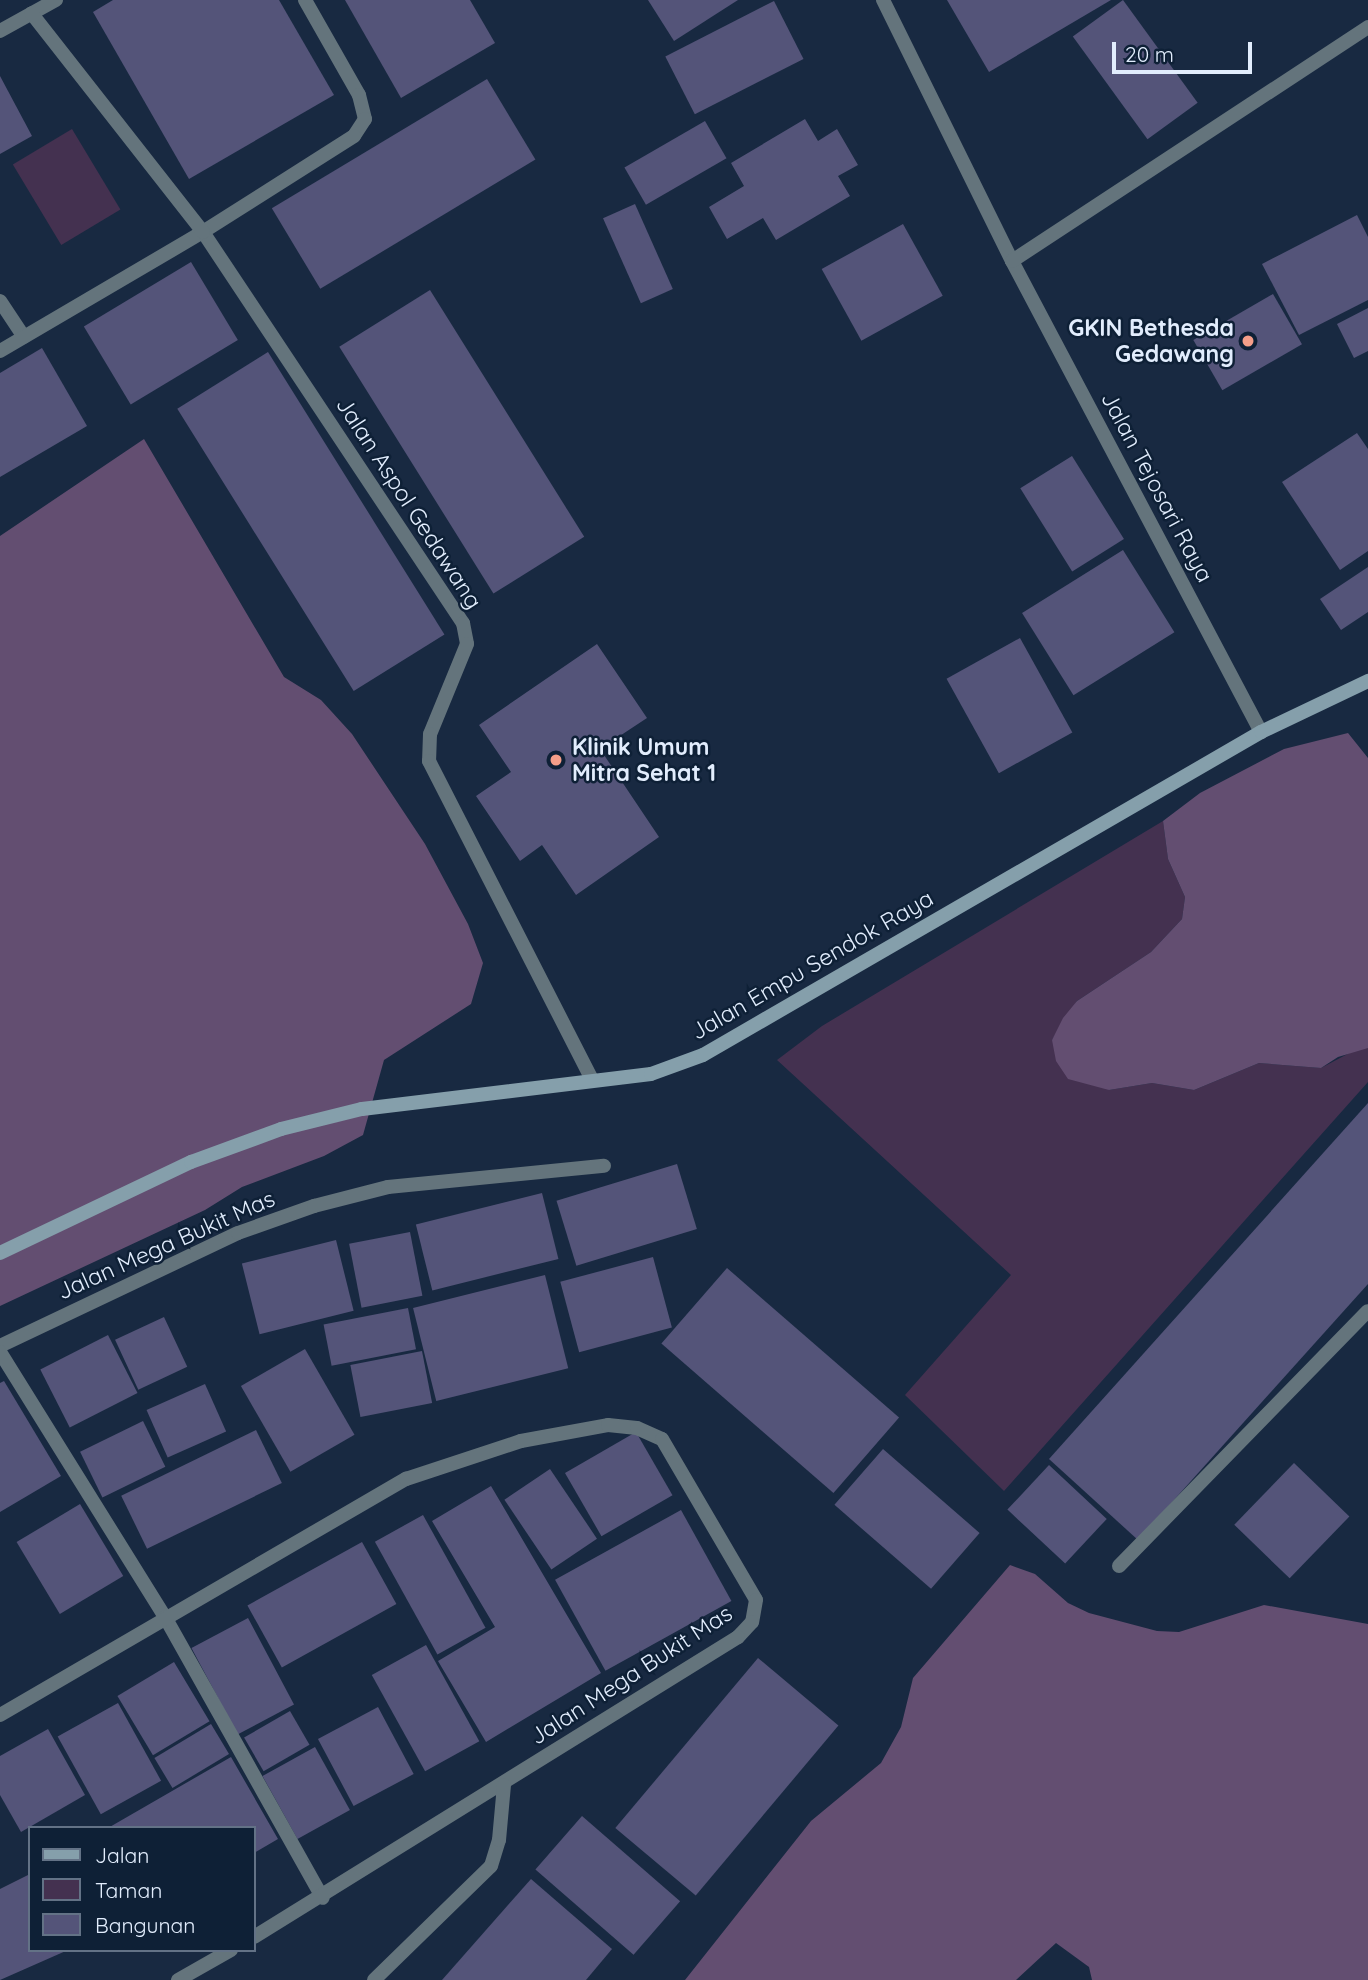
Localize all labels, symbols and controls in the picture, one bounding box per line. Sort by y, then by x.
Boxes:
scale bar [1116,28,1256,72]
text: 20 m [1125,41,1174,67]
place label: GKIN Bethesda Gedawang [1068,314,1234,368]
marker: GKIN Bethesda Gedawang [1240,333,1256,349]
street label: Jalan Tejosari Raya [1095,387,1219,587]
street label: Jalan Aspol Gedawang [330,392,488,614]
place label: Klinik Umum Mitra Sehat 1 [572,733,716,787]
marker: Klinik Umum Mitra Sehat 1 [546,750,566,770]
street label: Jalan Empu Sendok Raya [686,884,938,1046]
street label: Jalan Mega Bukit Mas [53,1185,279,1305]
street label: Jalan Mega Bukit Mas [525,1599,737,1751]
legend [28,1826,256,1952]
text: Jalan [95,1842,149,1868]
text: Taman [95,1877,162,1903]
text: Bangunan [95,1912,195,1938]

